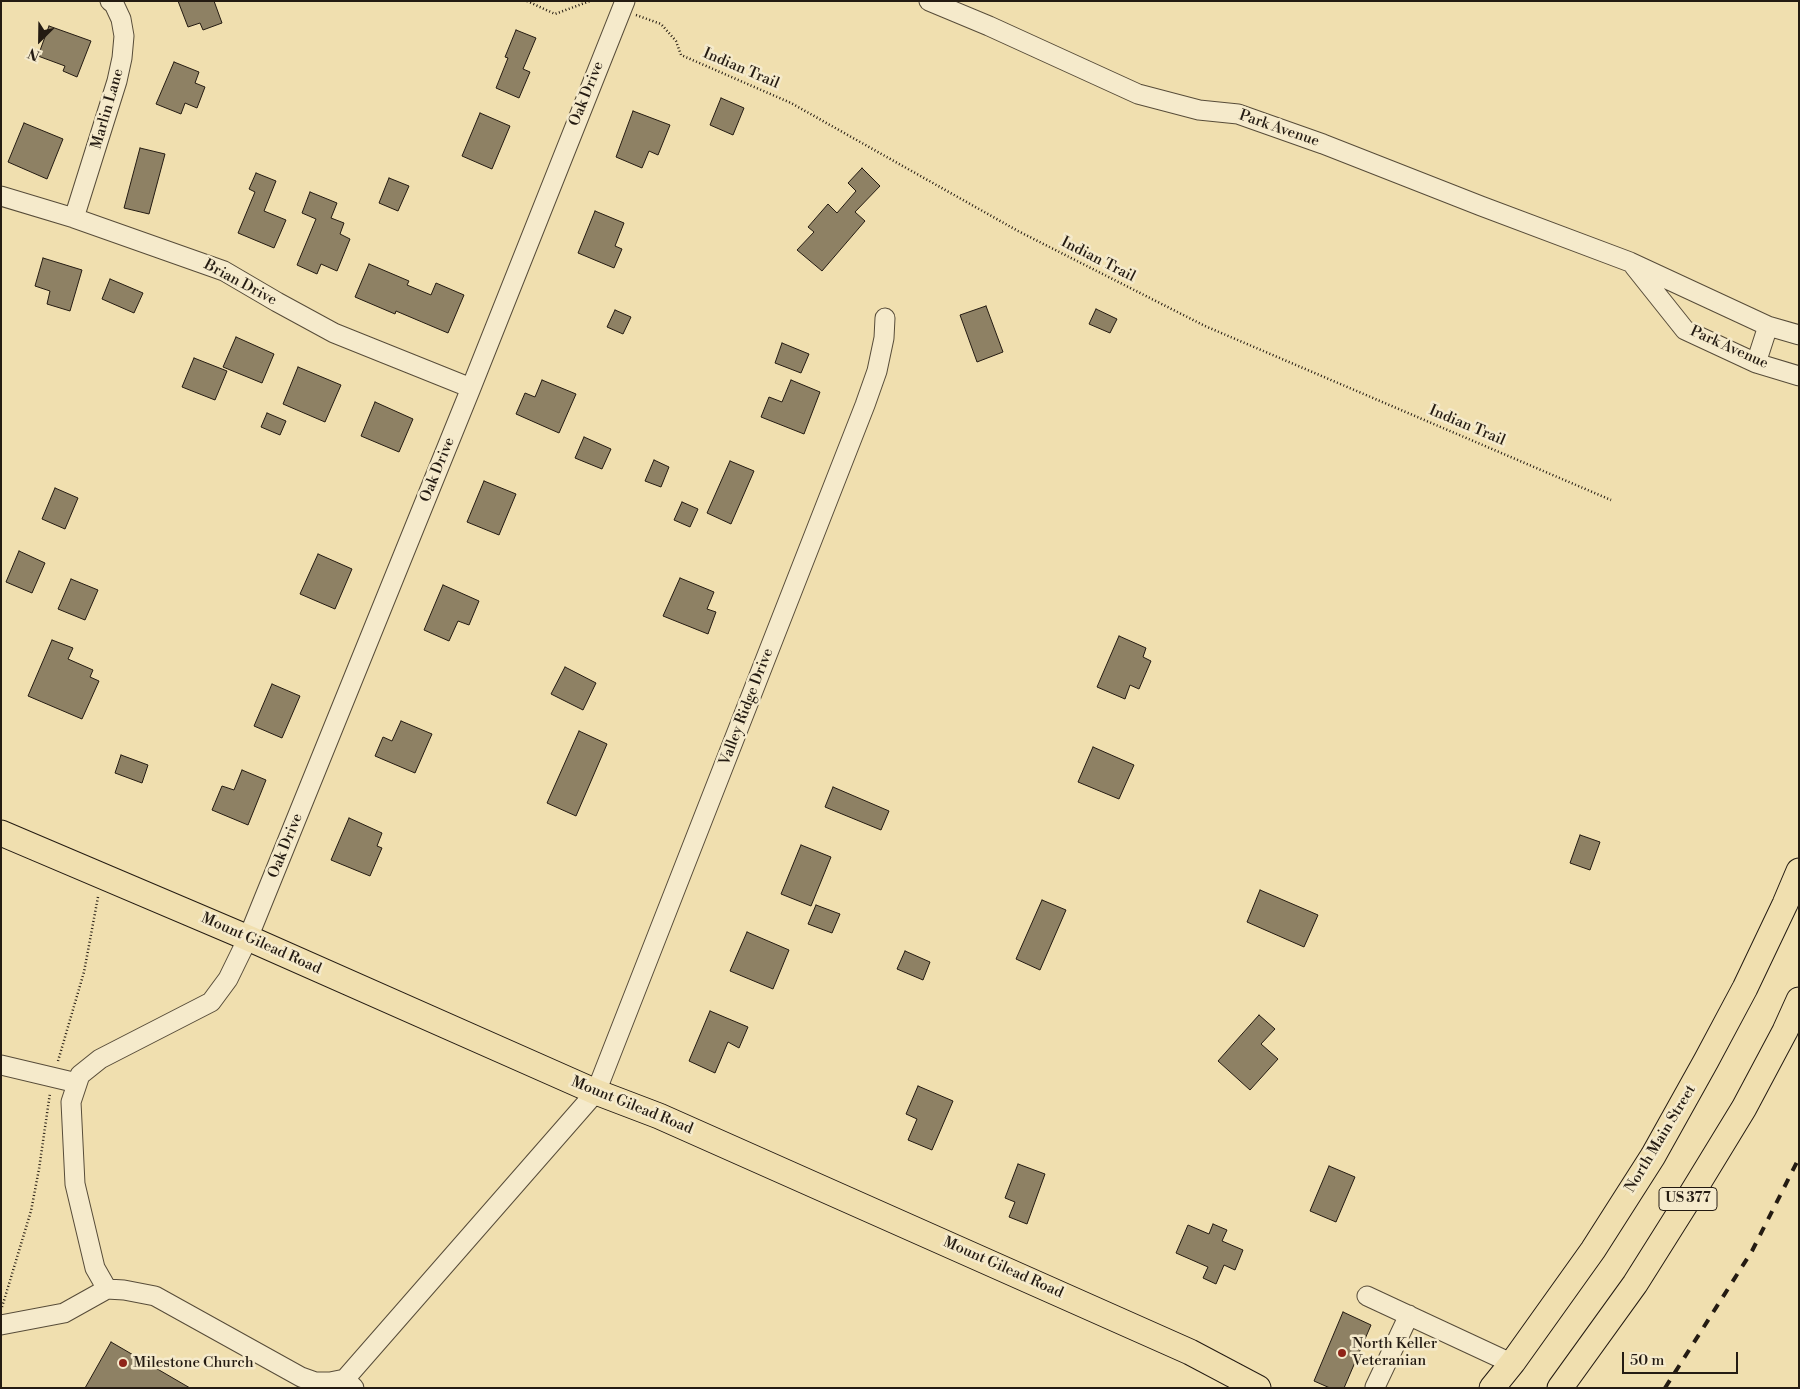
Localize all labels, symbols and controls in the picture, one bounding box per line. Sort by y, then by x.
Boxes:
north arrow [15,15,65,65]
text: N [26,43,43,64]
street label: Indian Trail [700,45,782,93]
street label: Oak Drive [566,59,608,129]
street label: Marlin Lane [88,67,128,151]
street label: Park Avenue [1236,107,1322,151]
street label: Indian Trail [1058,234,1138,286]
street label: Brian Drive [200,256,280,310]
street label: Park Avenue [1687,323,1771,373]
street label: Indian Trail [1426,402,1508,450]
street label: Oak Drive [417,435,459,505]
street label: Valley Ridge Drive [716,646,778,768]
street label: Oak Drive [265,811,307,881]
street label: Mount Gilead Road [198,909,324,979]
street label: Mount Gilead Road [569,1073,695,1139]
street label: North Main Street [1622,1082,1700,1196]
road number: US 377 [1659,1188,1717,1210]
street label: Mount Gilead Road [940,1233,1066,1303]
place label: North Keller Veteranian [1352,1335,1437,1370]
scale bar [1625,1342,1741,1374]
marker: North Keller Veteranian [1336,1347,1348,1359]
text: 50 m [1630,1351,1664,1370]
place label: Milestone Church [133,1354,254,1372]
marker: Milestone Church [117,1357,129,1369]

